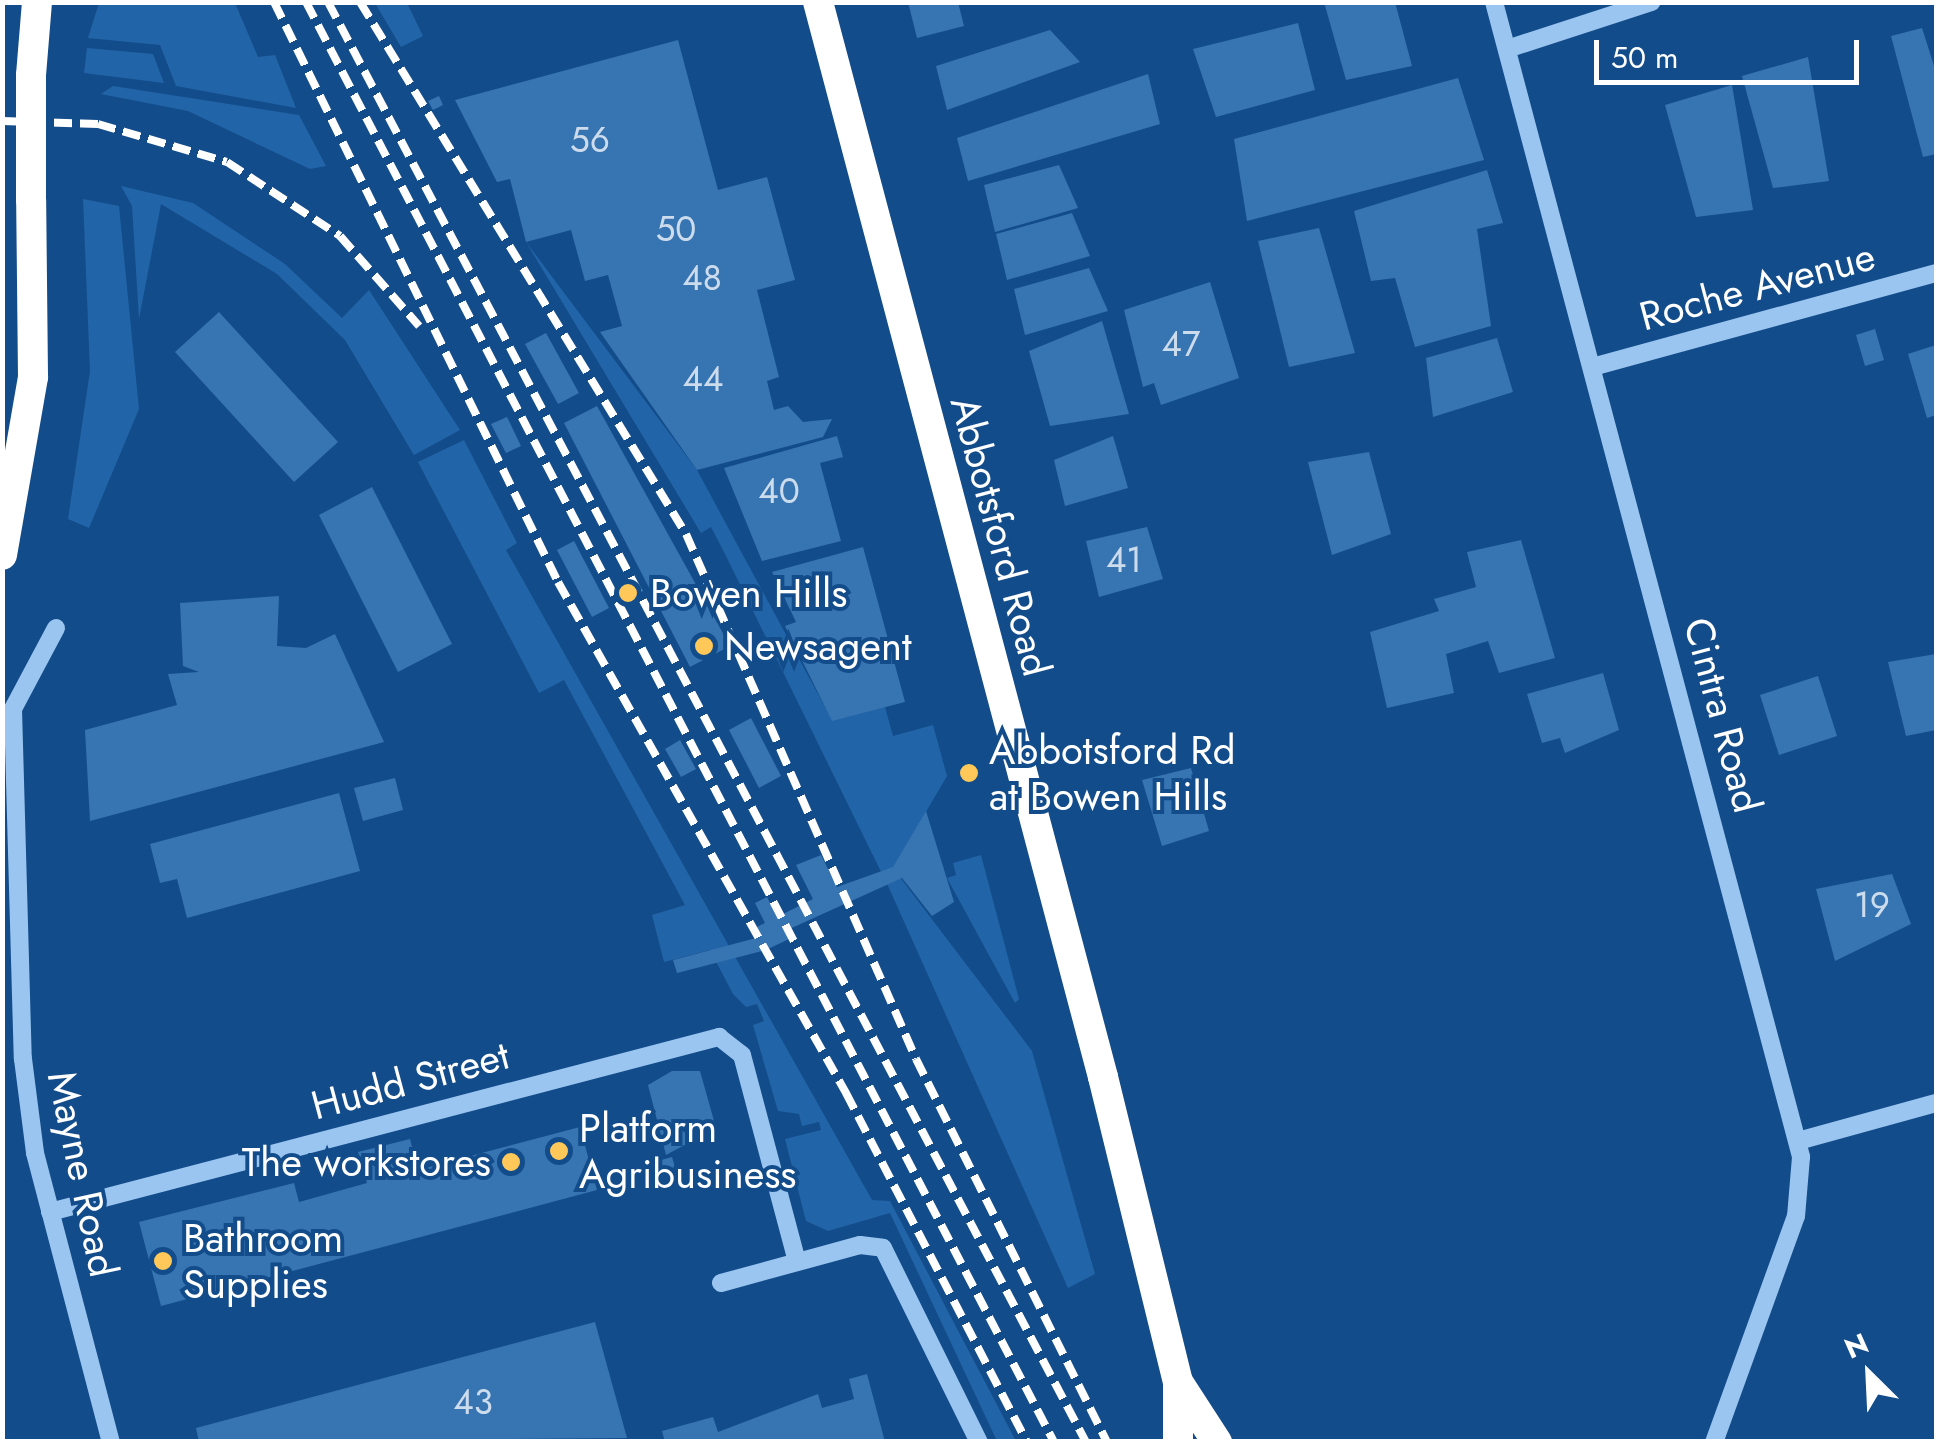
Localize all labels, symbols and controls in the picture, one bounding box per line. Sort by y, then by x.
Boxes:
scale bar [1599,20,1864,82]
text: 50 m [1611,36,1678,79]
house number: 56 [570,119,610,161]
house number: 50 [656,208,696,250]
street label: Roche Avenue [1634,232,1880,340]
house number: 48 [682,257,722,299]
house number: 47 [1162,323,1200,365]
house number: 44 [683,358,723,400]
street label: Abbotsford Road [941,391,1061,681]
house number: 40 [758,470,800,512]
house number: 41 [1106,539,1142,581]
place label: Bowen Hills [650,569,847,617]
marker: Bowen Hills [615,580,641,606]
street label: Cintra Road [1674,612,1772,818]
place label: Newsagent [724,622,912,670]
marker: Newsagent [693,635,715,657]
place label: Abbotsford Rd at Bowen Hills [989,726,1236,820]
marker: Abbotsford Rd at Bowen Hills [958,762,980,784]
house number: 19 [1854,884,1890,926]
street label: Hudd Street [306,1031,514,1129]
street label: Mayne Road [38,1067,128,1281]
place label: Platform Agribusiness [579,1104,796,1198]
place label: The workstores [242,1138,491,1186]
marker: Platform Agribusiness [548,1140,570,1162]
marker: The workstores [500,1151,522,1173]
place label: Bathroom Supplies [183,1214,343,1308]
marker: Bathroom Supplies [152,1250,174,1272]
text: N [1838,1323,1875,1369]
north arrow [1819,1324,1919,1424]
house number: 43 [453,1381,493,1423]

